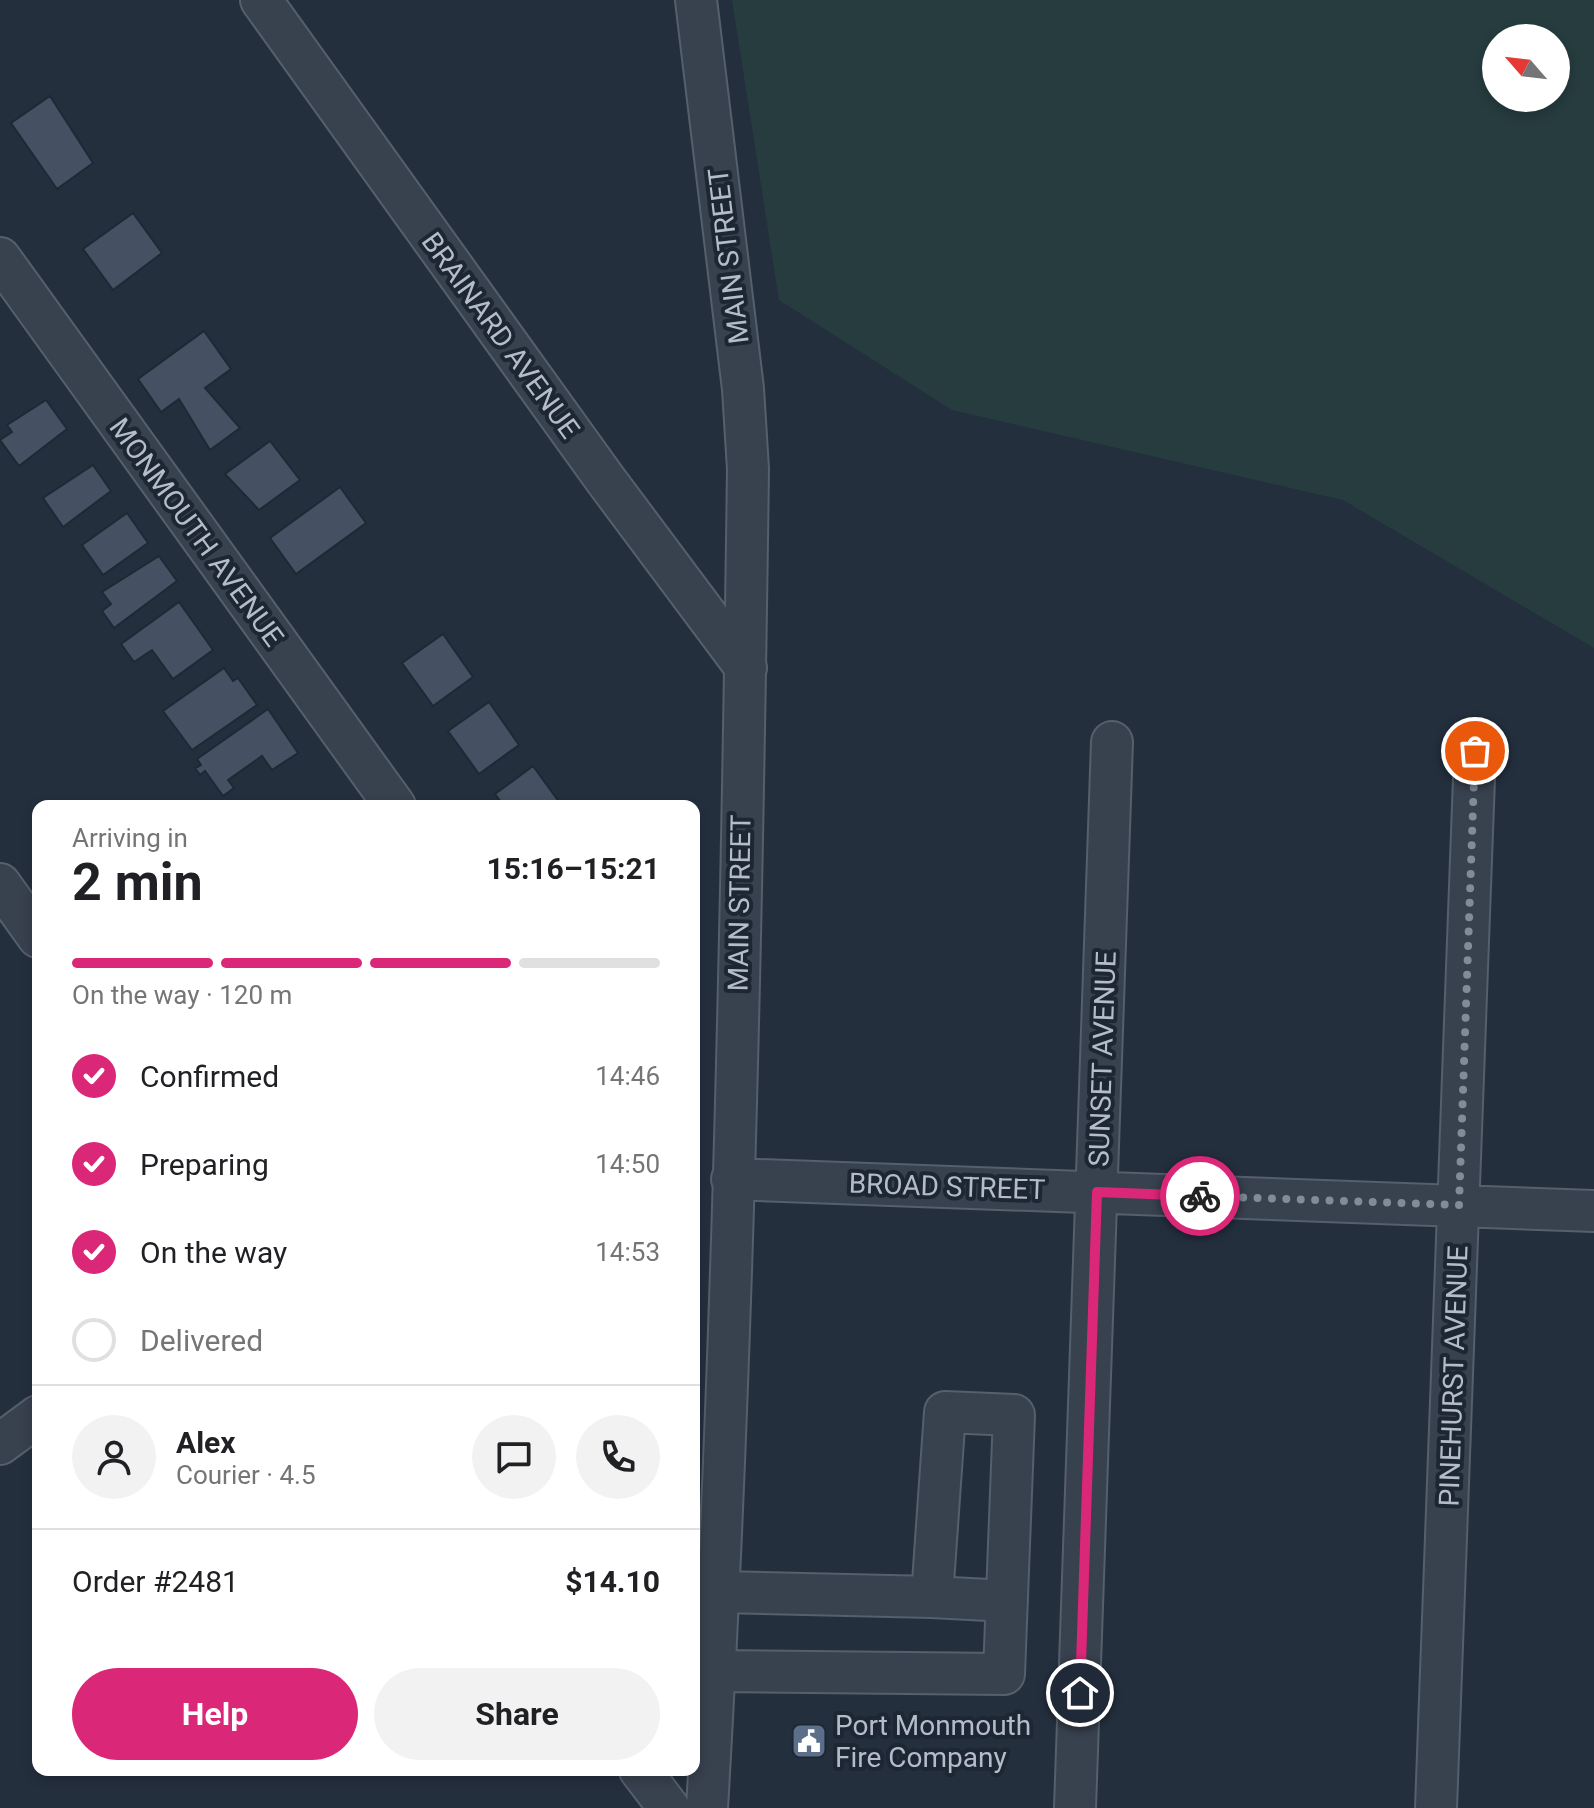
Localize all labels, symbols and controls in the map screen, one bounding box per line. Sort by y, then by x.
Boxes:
north arrow [1482,24,1570,112]
map controls [1482,24,1570,112]
street label: MAIN STREET [701,166,756,346]
street label: BRAINARD AVENUE [415,226,586,445]
street label: MONMOUTH AVENUE [103,412,290,653]
pin [1441,717,1509,785]
icon: bag [1453,729,1497,773]
street label: MAIN STREET [721,814,758,992]
text: Arriving in [72,823,188,853]
text: 15:16–15:21 [486,851,660,886]
text: 2 min [72,852,203,913]
street label: SUNSET AVENUE [1082,951,1123,1167]
text: On the way · 120 m [72,980,292,1010]
icon: check [72,1054,116,1098]
text: Confirmed [140,1059,279,1094]
text: 14:46 [595,1061,660,1091]
icon: check [72,1142,116,1186]
text: Preparing [140,1147,269,1182]
text: 14:50 [595,1149,660,1179]
courier [1160,1156,1240,1236]
street label: BROAD STREET [848,1167,1046,1206]
icon: bike [1178,1174,1222,1218]
icon: check [72,1230,116,1274]
text: On the way [140,1235,287,1270]
text: 14:53 [595,1237,660,1267]
street label: PINEHURST AVENUE [1432,1245,1475,1507]
text: Delivered [140,1323,263,1358]
button: person [72,1415,156,1499]
button: chat [472,1415,556,1499]
button: phone [576,1415,660,1499]
text: Alex [176,1425,236,1460]
text: Courier · 4.5 [176,1460,316,1490]
text: Order #2481 [72,1564,239,1599]
text: $14.10 [565,1564,660,1599]
pin [1046,1659,1114,1727]
button: Help [72,1668,358,1760]
button: Share [374,1668,660,1760]
icon: home [1058,1671,1102,1715]
place label: Port Monmouth Fire Company [835,1709,1031,1774]
public building icon: Port Monmouth Fire Company [790,1722,828,1760]

